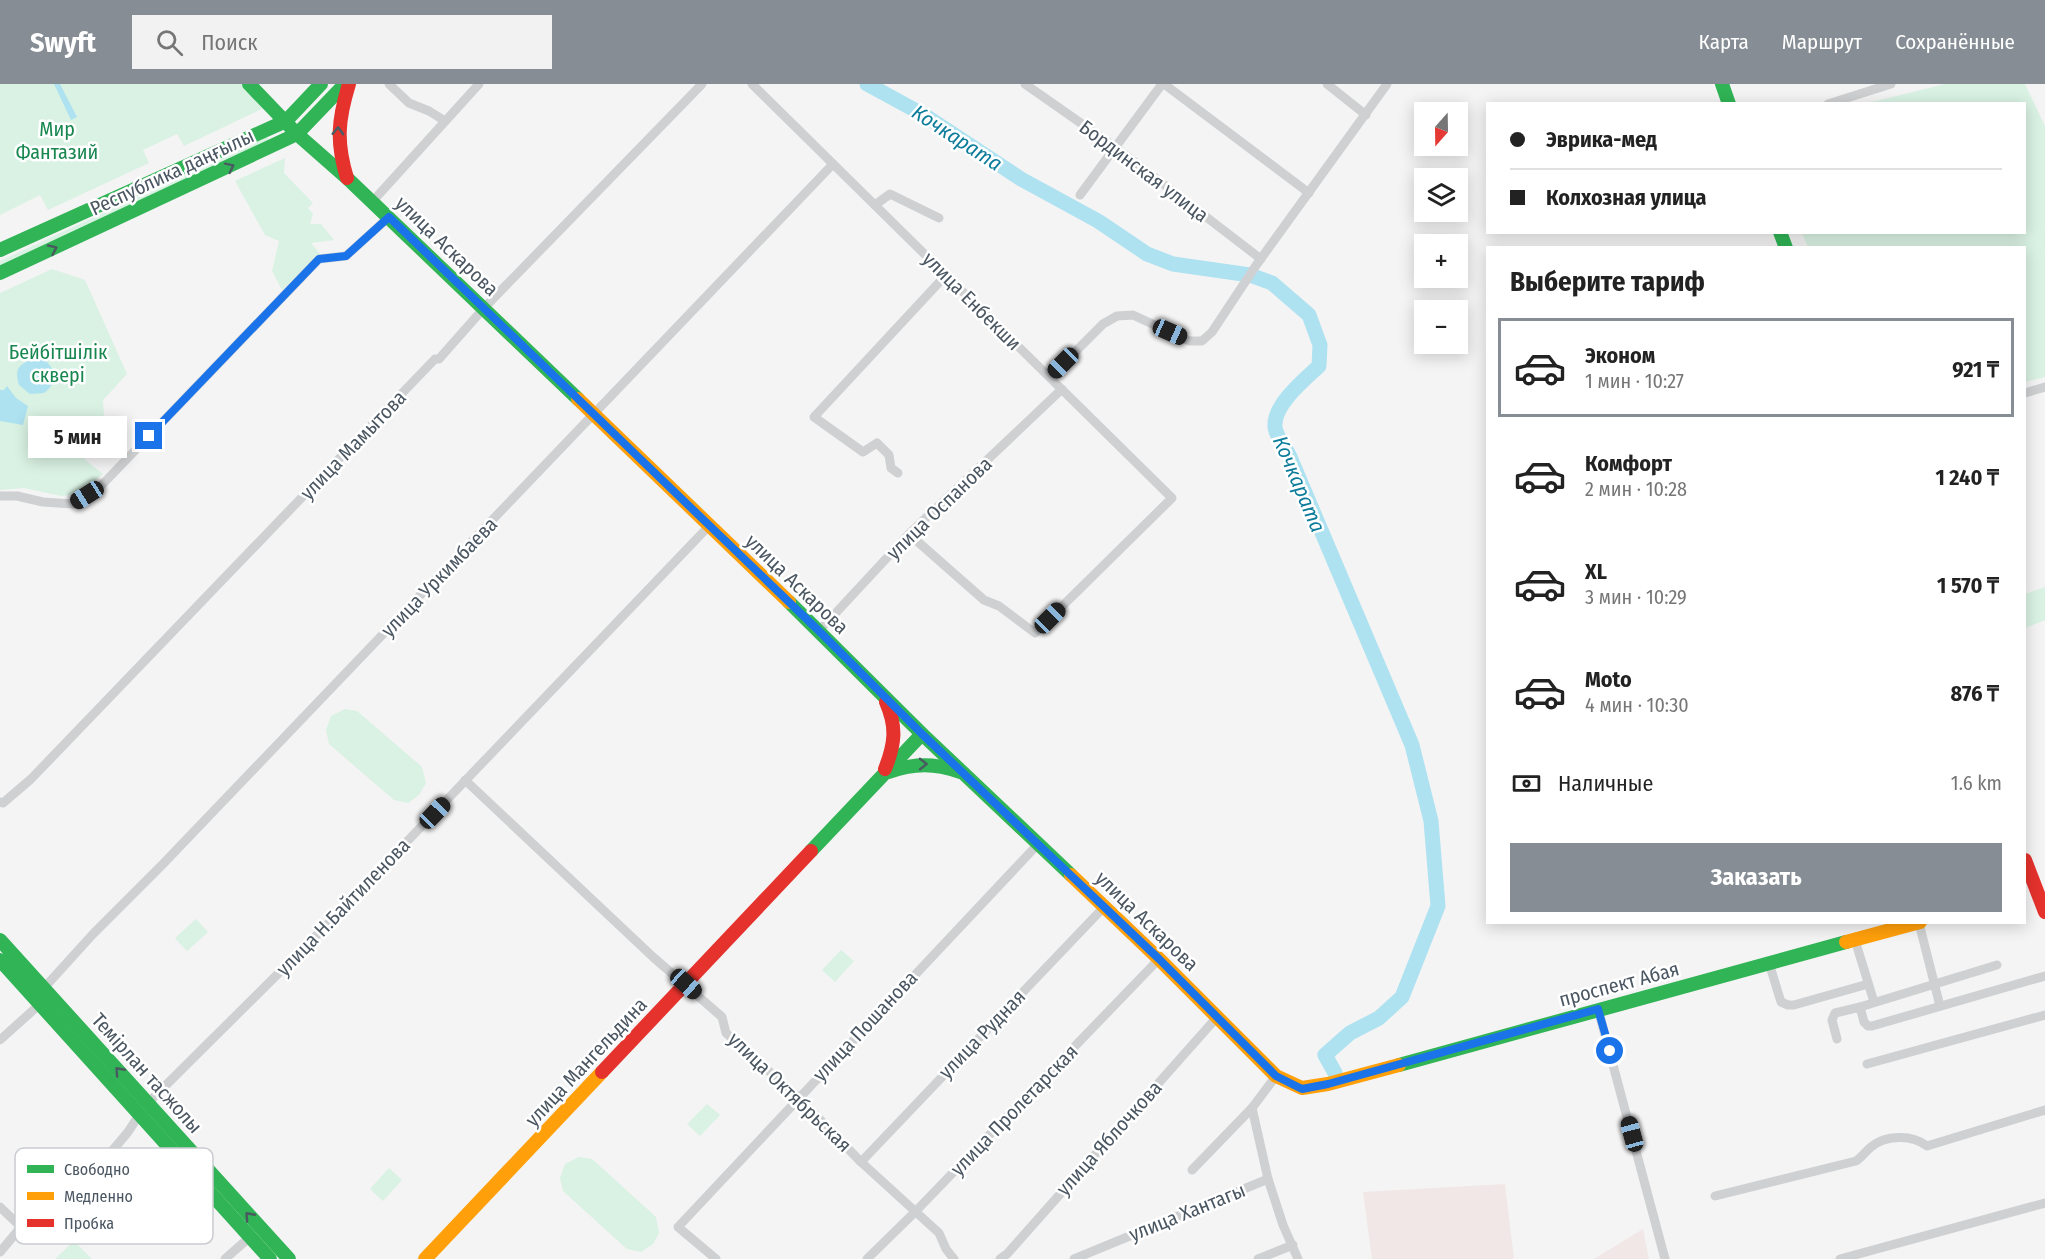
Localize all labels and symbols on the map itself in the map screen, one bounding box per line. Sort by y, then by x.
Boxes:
water label: Кочкарата [907,99,1007,177]
north arrow [1414,102,1468,156]
street label: Бординская улица [1075,115,1213,227]
park label: Мир Фантазий [16,117,98,164]
street label: Республика даңғылы [86,124,258,220]
one-way arrow [332,127,344,136]
one-way arrow [224,162,235,174]
street label: улица Аскарова [391,191,503,301]
one-way arrow [47,244,58,256]
street label: улица Енбекши [918,247,1026,355]
car [1150,316,1190,348]
park label: Бейбітшілік сквері [9,340,108,387]
car [1044,344,1082,382]
street label: улица Мамытова [295,386,411,504]
callout: 5 мин [29,415,128,457]
route end [135,422,162,449]
water label: Кочкарата [1267,432,1331,536]
street label: улица Оспанова [881,452,997,564]
car [67,478,107,512]
street label: улица Уркимбаева [376,512,502,642]
street label: улица Аскарова [741,529,853,639]
car [1031,599,1069,637]
one-way arrow [918,758,927,770]
car [416,794,454,832]
street label: улица Н.Байтиленова [271,833,415,981]
street label: улица Аскарова [1091,866,1203,976]
street label: проспект Абая [1556,956,1682,1012]
car [667,965,705,1003]
street label: улица Пошанова [808,966,922,1086]
street label: улица Рудная [934,985,1030,1083]
street label: улица Мангельдина [520,993,652,1131]
street label: Темірлан тасжолы [87,1008,207,1138]
street label: улица Октябрьская [723,1027,857,1157]
route start [1596,1037,1623,1064]
street label: улица Пролетарская [945,1040,1083,1180]
one-way arrow [115,1067,126,1078]
street label: улица Яблочкова [1051,1076,1167,1200]
car [1619,1114,1645,1154]
legend [15,1148,213,1244]
text: Свободно [64,1160,130,1179]
street label: улица Хантагы [1125,1178,1249,1246]
text: Медленно [64,1187,133,1206]
one-way arrow [246,1212,257,1223]
text: Пробка [64,1214,114,1233]

